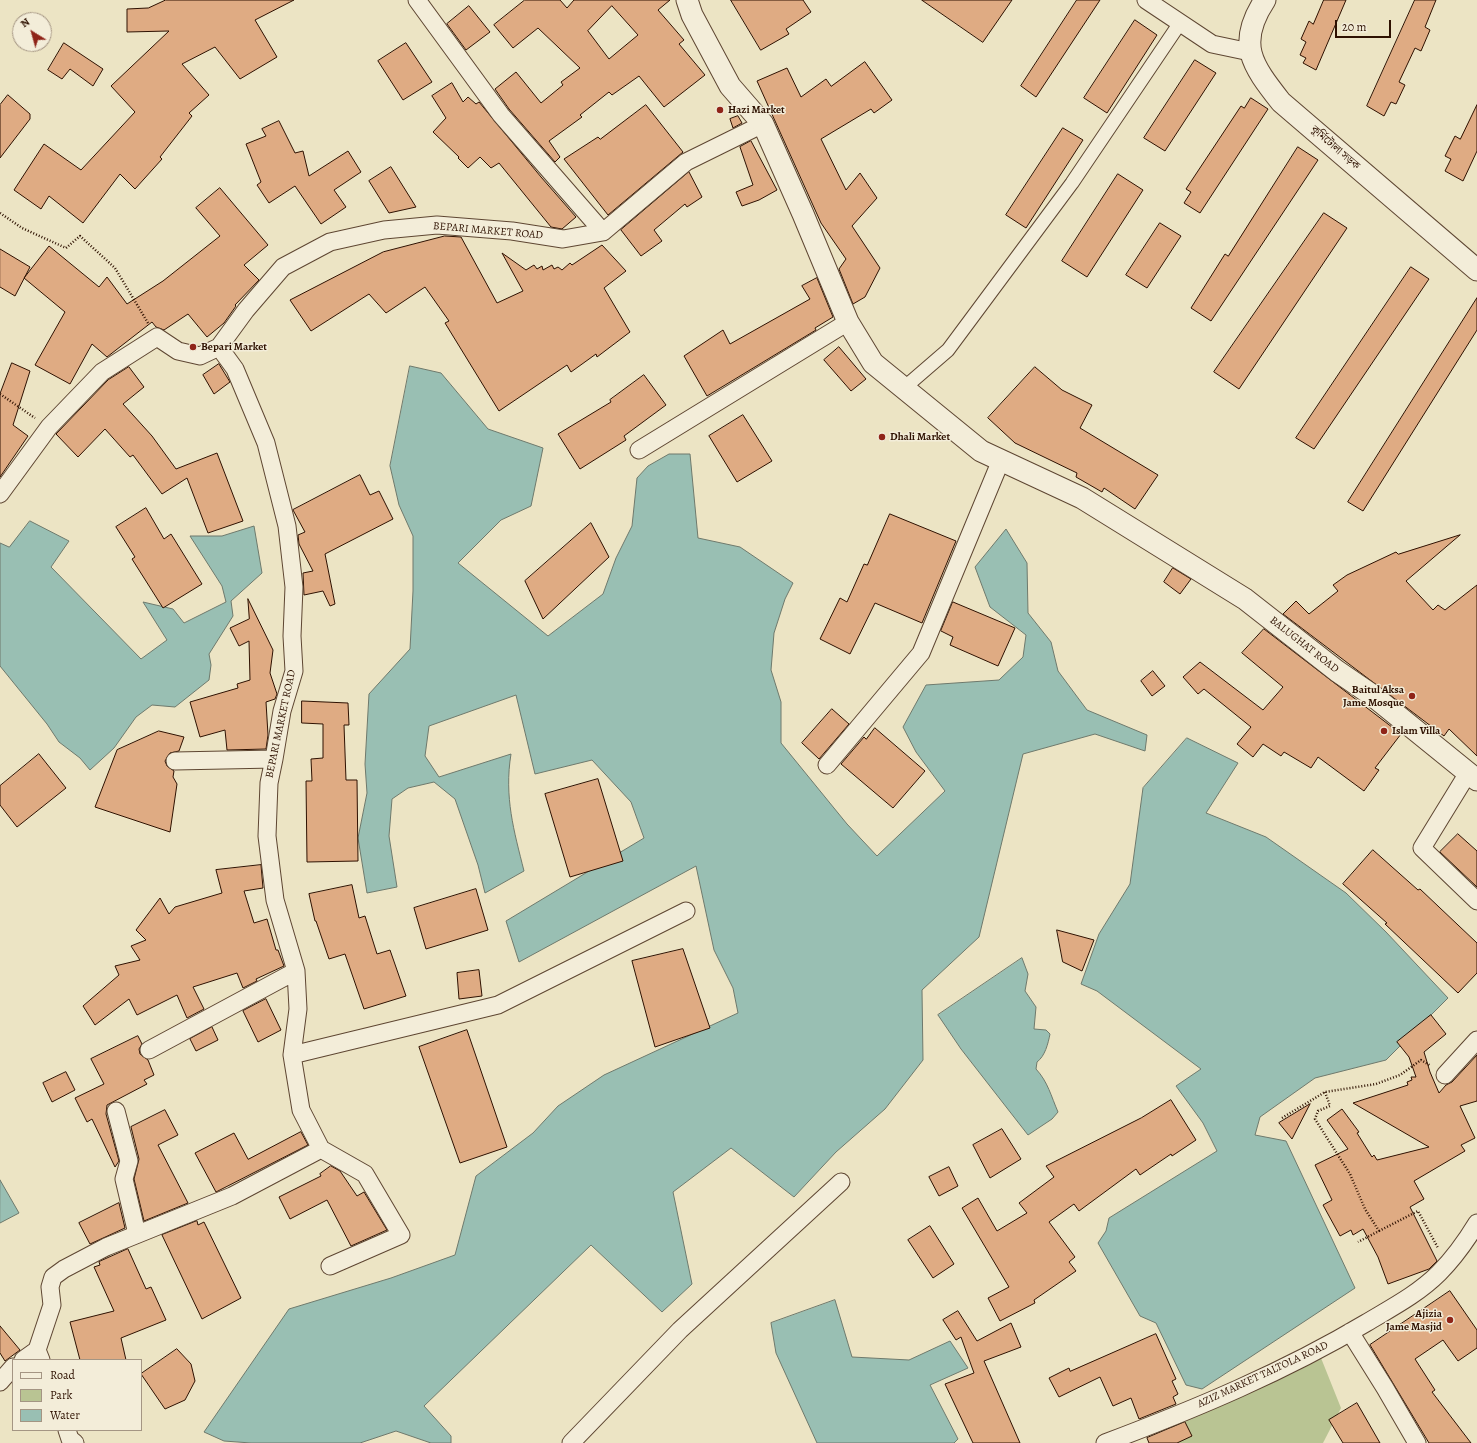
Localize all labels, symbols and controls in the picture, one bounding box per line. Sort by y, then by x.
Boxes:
north arrow [12,12,52,52]
scale bar [1337,12,1393,38]
text: N [17,14,33,31]
text: 20 m [1342,19,1366,35]
place label: Hazi Market [728,103,785,117]
marker: Hazi Market [715,105,725,115]
street label: কুর্মিটোলা সড়ক [1308,123,1362,173]
street label: BEPARI MARKET ROAD [432,220,544,242]
place label: Bepari Market [201,340,267,354]
marker: Bepari Market [188,342,198,352]
place label: Dhali Market [890,430,950,444]
marker: Dhali Market [877,432,887,442]
street label: BALUGHAT ROAD [1267,614,1341,676]
street label: BEPARI MARKET ROAD [263,669,299,779]
place label: Baitul Aksa Jame Mosque [1343,683,1404,709]
marker: Baitul Aksa Jame Mosque [1407,691,1417,701]
place label: Islam Villa [1392,724,1440,738]
marker: Islam Villa [1379,726,1389,736]
place label: Ajizia Jame Masjid [1386,1307,1442,1333]
marker: Ajizia Jame Masjid [1445,1315,1455,1325]
street label: AZIZ MARKET TALTOLA ROAD [1196,1339,1330,1411]
legend [12,1359,142,1431]
text: Road [50,1367,75,1383]
text: Park [50,1387,73,1403]
text: Water [50,1407,80,1423]

